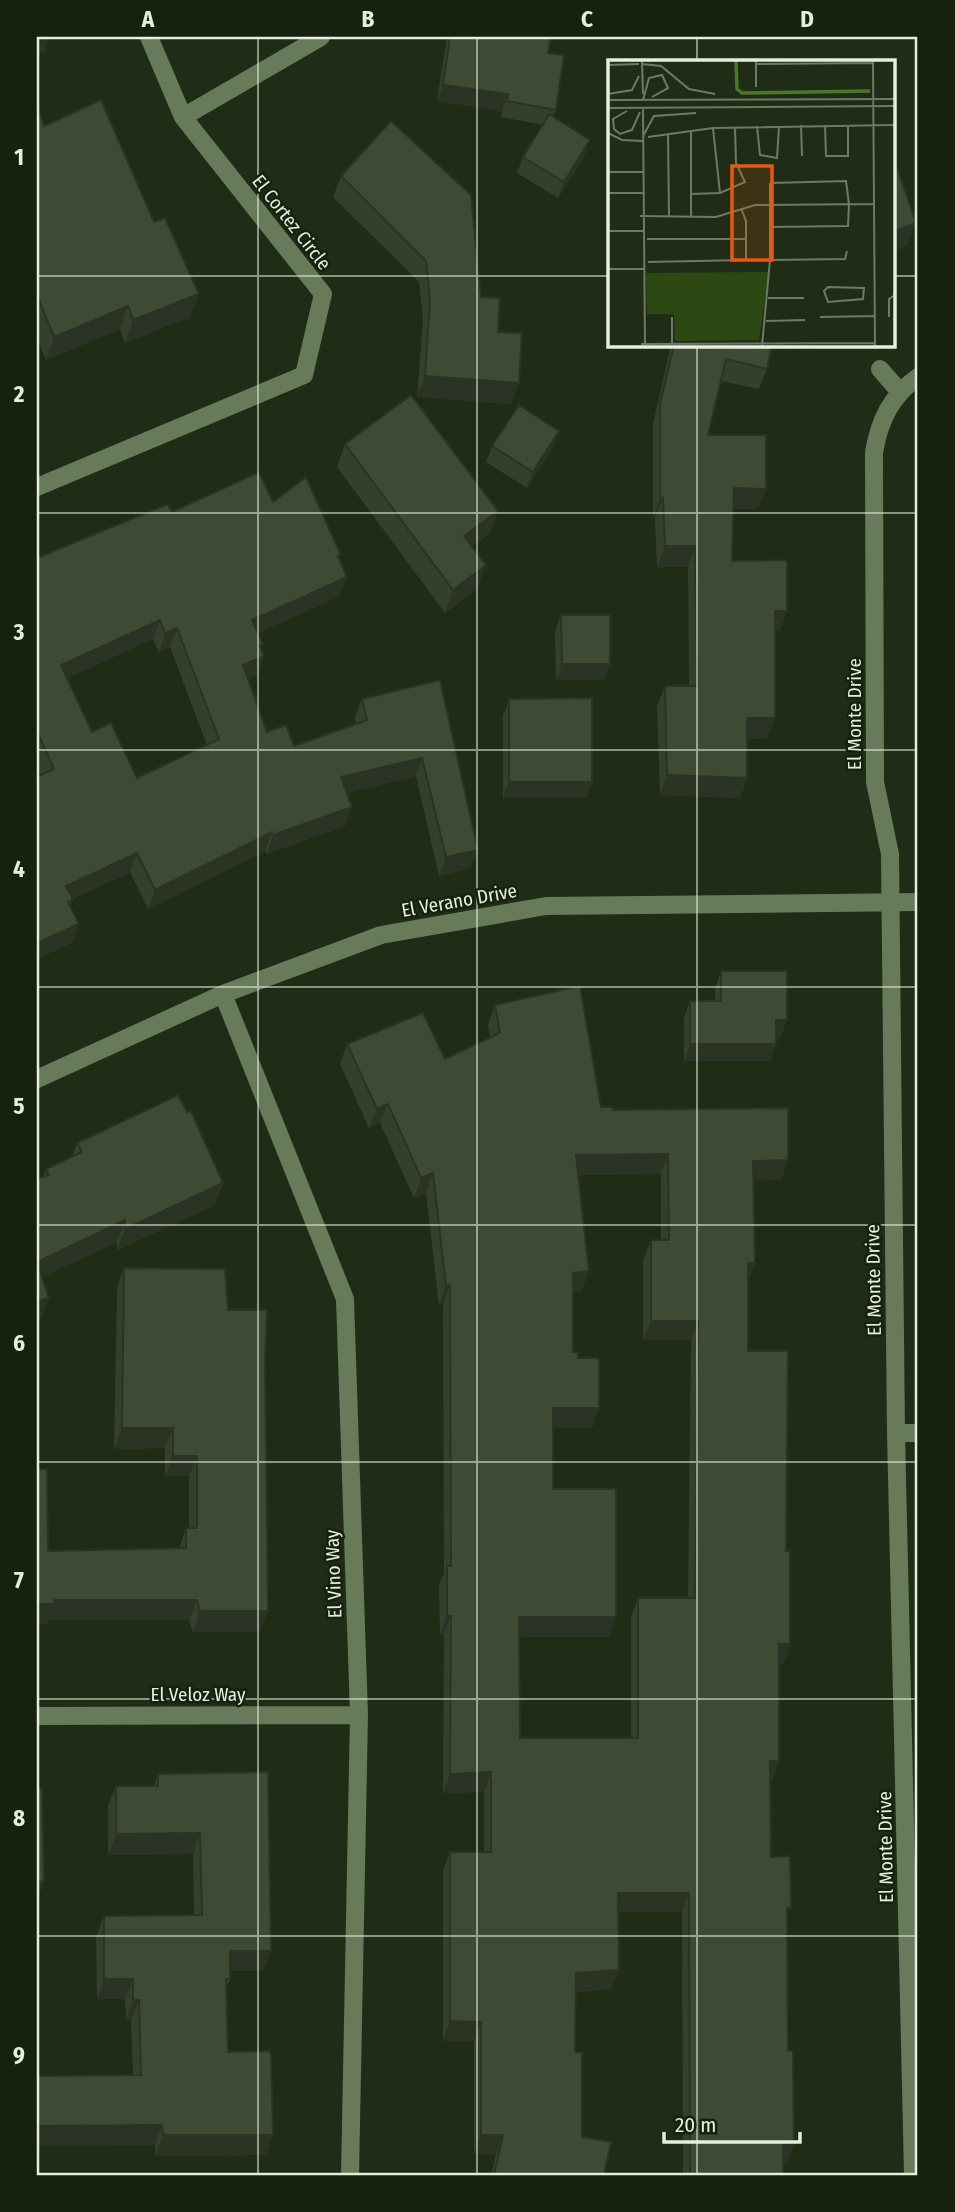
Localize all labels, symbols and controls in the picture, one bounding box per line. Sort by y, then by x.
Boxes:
text: A [141,5,155,33]
text: B [362,5,375,33]
text: C [581,5,593,33]
text: D [800,5,814,33]
inset map [608,60,895,346]
text: 1 [14,143,24,171]
street label: El Cortez Circle [247,170,336,274]
text: 2 [13,380,25,408]
text: 3 [13,618,25,646]
street label: El Monte Drive [843,658,866,770]
text: 4 [13,855,25,883]
street label: El Verano Drive [400,879,519,922]
text: 5 [13,1092,25,1120]
street label: El Monte Drive [861,1224,886,1336]
text: 6 [13,1329,25,1357]
street label: El Vino Way [320,1529,347,1619]
text: 7 [14,1566,24,1594]
street label: El Veloz Way [151,1683,246,1706]
street label: El Monte Drive [873,1791,898,1903]
text: 8 [13,1804,25,1832]
text: 9 [13,2041,25,2069]
scale bar [664,2100,801,2144]
text: 20 m [675,2112,716,2138]

